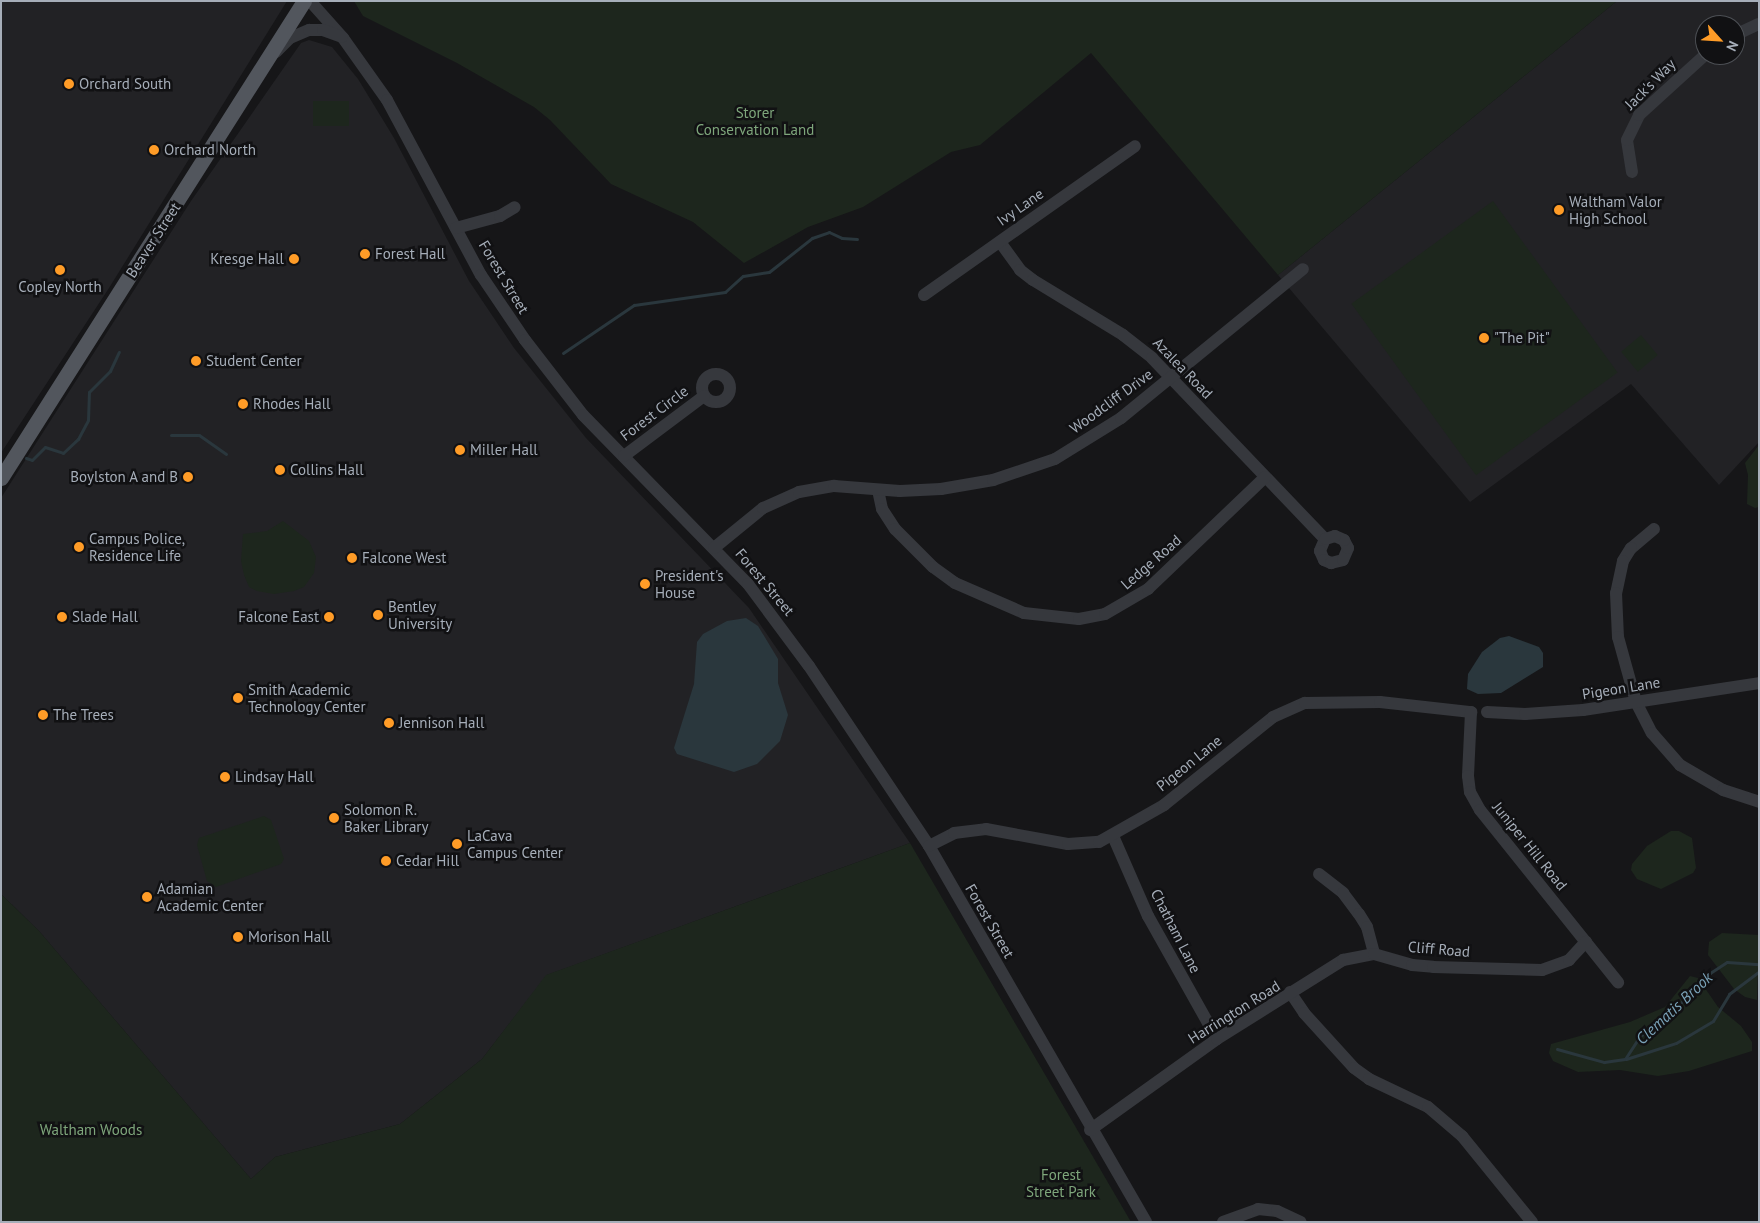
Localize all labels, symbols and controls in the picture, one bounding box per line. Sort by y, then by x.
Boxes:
north arrow [1695,15,1745,65]
text: N [1722,38,1743,54]
street label: Jack's Way [1621,55,1679,113]
place label: Orchard South [79,75,171,93]
marker: Orchard South [63,78,75,90]
park label: Storer Conservation Land [696,103,814,138]
place label: Orchard North [164,141,256,159]
marker: Orchard North [148,144,160,156]
street label: Ivy Lane [993,184,1047,230]
place label: Waltham Valor High School [1569,192,1662,227]
street label: Beaver Street [122,199,184,281]
marker: Waltham Valor High School [1553,204,1565,216]
street label: Forest Street [475,237,533,317]
place label: Forest Hall [375,245,445,263]
marker: Forest Hall [359,248,371,260]
place label: Kresge Hall [210,250,284,268]
marker: Kresge Hall [288,253,300,265]
marker: Copley North [54,264,66,276]
place label: Copley North [18,278,102,296]
place label: "The Pit" [1494,329,1550,347]
marker: "The Pit" [1478,332,1490,344]
street label: Azalea Road [1150,334,1216,402]
place label: Student Center [206,352,302,370]
marker: Student Center [190,355,202,367]
street label: Woodcliff Drive [1066,365,1156,437]
street label: Forest Circle [616,382,692,444]
place label: Rhodes Hall [253,395,330,413]
marker: Rhodes Hall [237,398,249,410]
place label: Miller Hall [470,441,538,459]
marker: Miller Hall [454,444,466,456]
place label: Collins Hall [290,461,364,479]
marker: Collins Hall [274,464,286,476]
place label: Boylston A and B [69,468,178,486]
marker: Boylston A and B [182,471,194,483]
place label: Campus Police, Residence Life [89,529,185,564]
street label: Ledge Road [1117,531,1185,593]
marker: Campus Police, Residence Life [73,541,85,553]
street label: Forest Street [732,545,798,619]
place label: Falcone West [362,549,447,567]
marker: Falcone West [346,552,358,564]
place label: President's House [655,566,724,601]
marker: President's House [639,578,651,590]
place label: Bentley University [388,597,452,632]
place label: Slade Hall [72,608,138,626]
place label: Falcone East [238,608,319,626]
marker: Bentley University [372,609,384,621]
marker: Slade Hall [56,611,68,623]
marker: Falcone East [323,611,335,623]
street label: Pigeon Lane [1581,673,1661,703]
place label: Smith Academic Technology Center [248,680,366,715]
marker: Smith Academic Technology Center [232,692,244,704]
place label: The Trees [53,706,114,724]
marker: The Trees [37,709,49,721]
place label: Jennison Hall [399,714,484,732]
marker: Jennison Hall [383,717,395,729]
street label: Pigeon Lane [1153,731,1225,795]
place label: Lindsay Hall [235,768,314,786]
marker: Lindsay Hall [219,771,231,783]
street label: Juniper Hill Road [1489,798,1571,894]
place label: Solomon R. Baker Library [344,800,428,835]
marker: Solomon R. Baker Library [328,812,340,824]
place label: LaCava Campus Center [467,826,563,861]
marker: LaCava Campus Center [451,838,463,850]
place label: Cedar Hill [396,852,459,870]
marker: Cedar Hill [380,855,392,867]
place label: Adamian Academic Center [157,879,264,914]
street label: Forest Street [962,881,1018,961]
street label: Chatham Lane [1147,886,1205,976]
marker: Adamian Academic Center [141,891,153,903]
place label: Morison Hall [248,928,330,946]
marker: Morison Hall [232,931,244,943]
street label: Cliff Road [1407,937,1471,961]
water label: Clematis Brook [1632,968,1716,1048]
street label: Harrington Road [1185,977,1283,1047]
park label: Waltham Woods [40,1121,142,1139]
park label: Forest Street Park [1026,1165,1096,1200]

